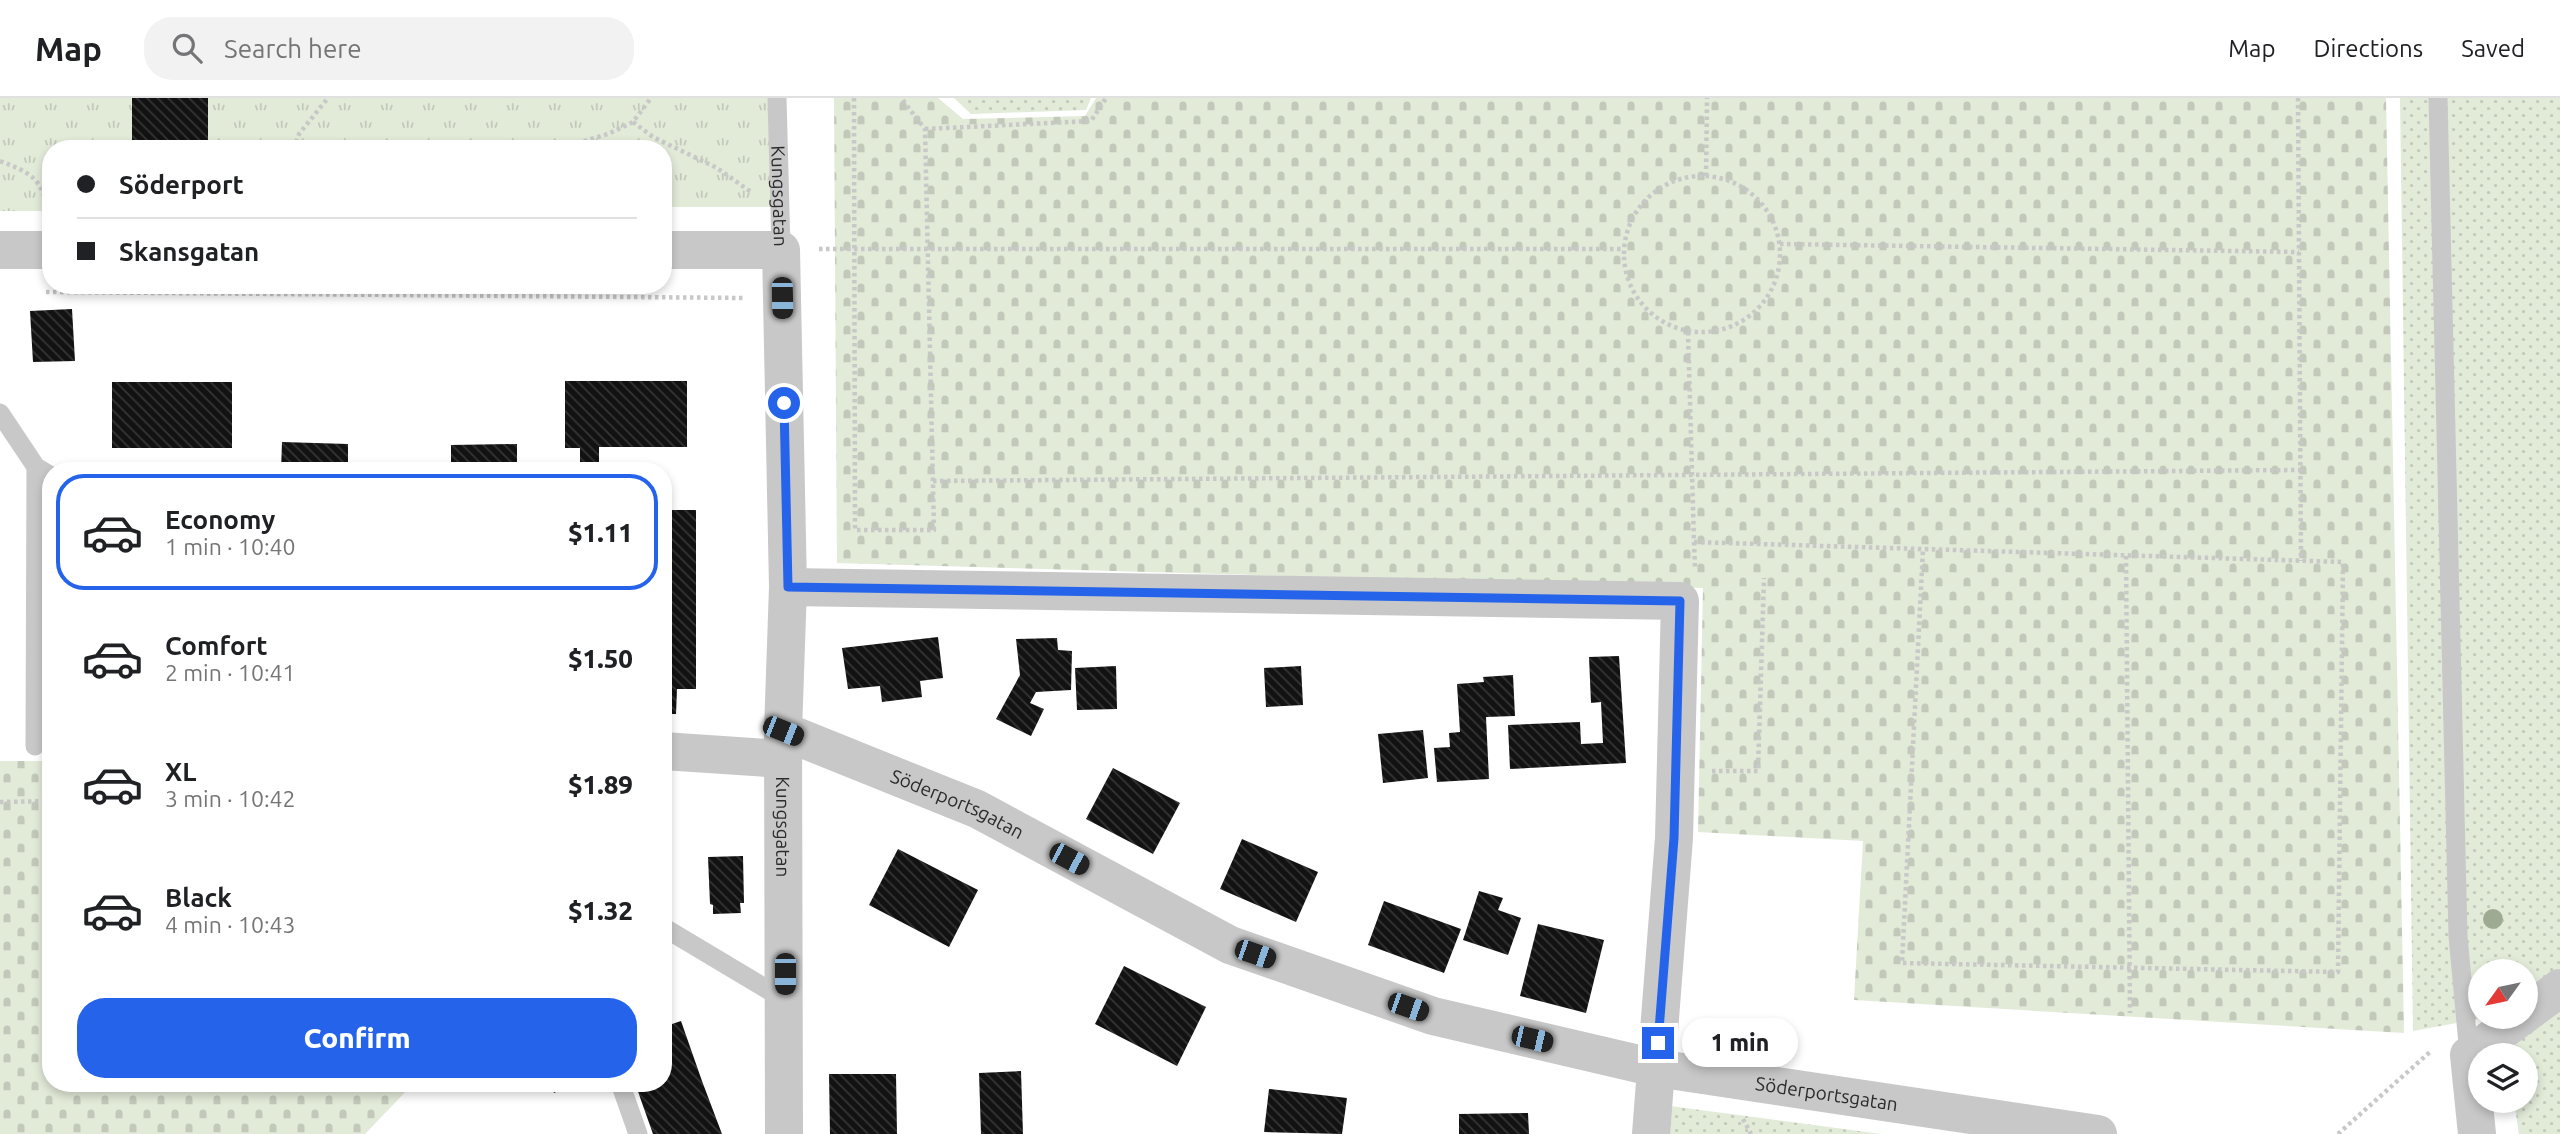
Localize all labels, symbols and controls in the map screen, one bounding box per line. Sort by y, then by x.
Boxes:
search box [144,17,634,80]
icon: search [168,29,206,67]
text: Map [35,30,102,67]
text: Search here [224,34,362,63]
text: Map [2228,35,2275,62]
text: Directions [2313,35,2423,62]
text: Saved [2461,35,2525,62]
street label: Kungsgatan [767,145,792,247]
text: Söderport [119,170,244,199]
text: Skansgatan [119,237,259,266]
car [772,277,793,319]
route start [768,387,800,419]
icon: car [81,501,144,564]
text: Economy [165,505,275,534]
text: $1.11 [568,518,633,547]
text: 1 min · 10:40 [165,534,296,559]
icon: car [81,627,144,690]
text: Comfort [165,631,268,660]
text: $1.50 [568,644,633,673]
text: 2 min · 10:41 [165,660,296,685]
car [760,713,807,749]
icon: car [81,753,144,816]
text: XL [165,757,196,786]
street label: Söderportsgatan [888,764,1028,843]
text: $1.89 [568,770,633,799]
street label: Kungsgatan [772,776,794,877]
text: 3 min · 10:42 [165,786,296,811]
car [1046,840,1093,878]
icon: car [81,879,144,942]
text: Black [165,883,232,912]
text: $1.32 [568,896,633,925]
text: 4 min · 10:43 [165,912,296,937]
car [1232,937,1279,971]
car [775,953,796,995]
north arrow [2468,959,2538,1029]
map controls [2468,959,2538,1113]
car [1385,990,1432,1024]
button: Confirm [77,998,637,1078]
callout: 1 min [1682,1018,1798,1068]
car [1510,1024,1555,1054]
route end [1642,1027,1674,1059]
text: 1 min [1711,1030,1769,1055]
button: layers [2468,1043,2538,1113]
street label: Söderportsgatan [1754,1072,1900,1115]

